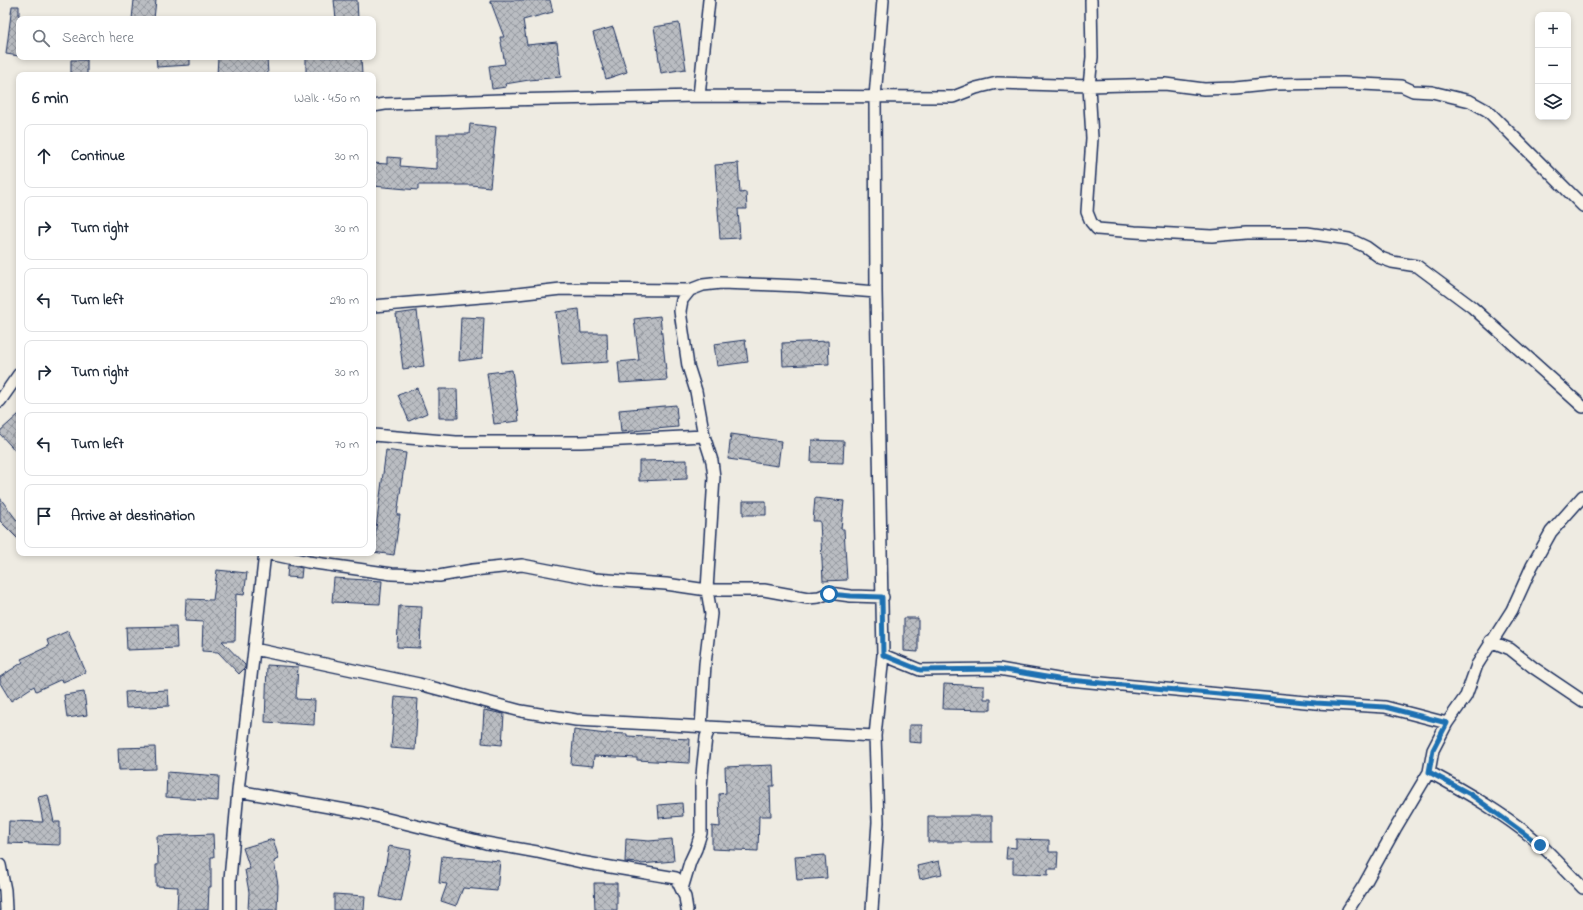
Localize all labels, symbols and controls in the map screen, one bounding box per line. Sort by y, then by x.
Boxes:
map controls [1535,12,1571,120]
button: + [1535,12,1571,48]
search box [16,16,376,60]
icon: search [30,27,52,49]
text: Search here [62,27,134,49]
button: − [1535,48,1571,84]
button: layers [1535,84,1571,120]
text: 6 min [32,86,68,111]
text: Walk · 450 m [294,89,360,108]
icon: ahead [33,145,55,167]
text: Continue [71,145,125,167]
text: 30 m [335,147,359,166]
icon: right [33,217,55,239]
text: Turn right [71,217,129,239]
text: 30 m [335,219,359,238]
icon: left [33,289,55,311]
text: Turn left [71,289,124,311]
text: 290 m [330,291,359,310]
icon: right [33,361,55,383]
text: Turn right [71,361,129,383]
text: 30 m [335,363,359,382]
icon: left [33,433,55,455]
text: Turn left [71,433,124,455]
text: 70 m [335,435,359,454]
icon: arrive [33,505,55,527]
text: Arrive at destination [71,505,195,527]
route start [820,585,838,603]
route end [1531,836,1549,854]

